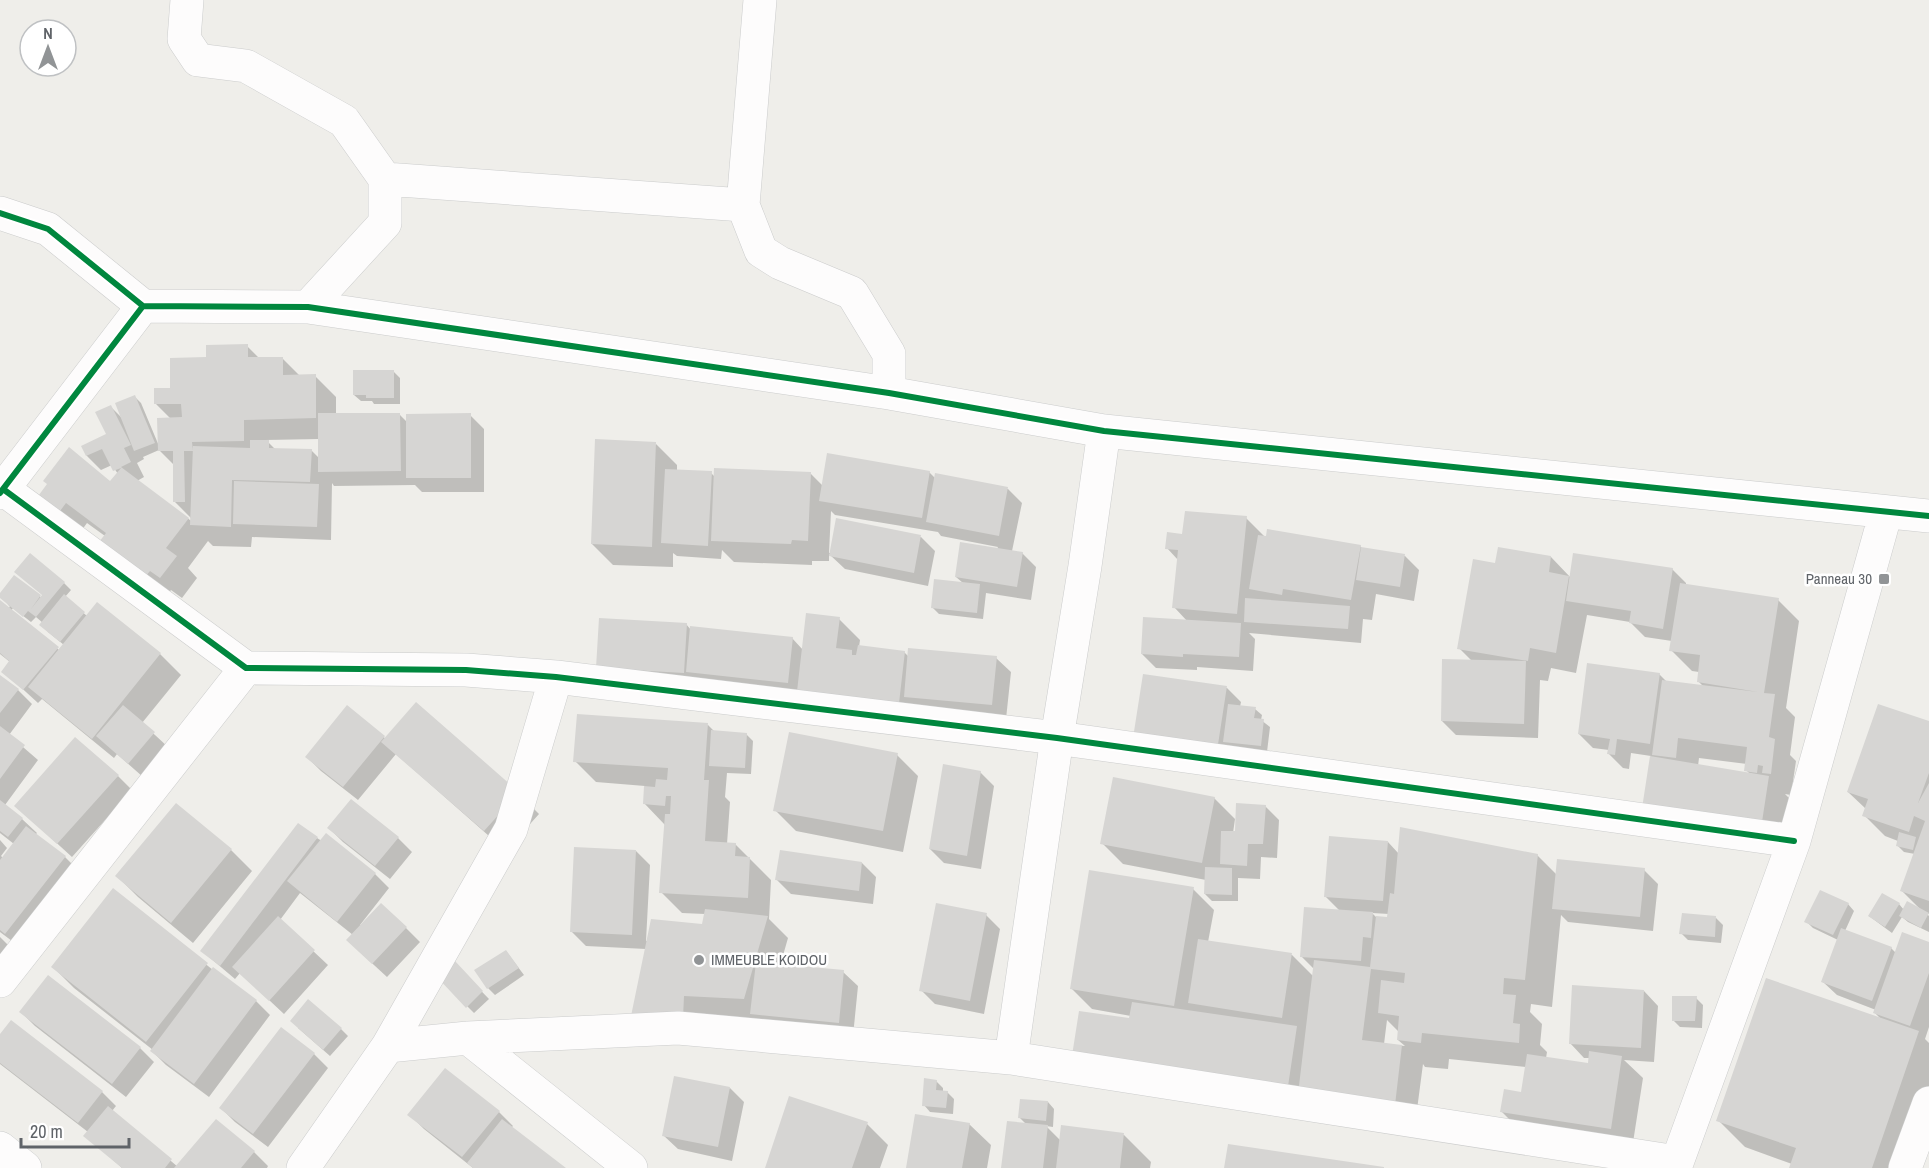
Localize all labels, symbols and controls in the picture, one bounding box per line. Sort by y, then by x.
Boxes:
north arrow [18,18,78,78]
text: N [43,22,53,44]
place label: Panneau 30 [1806,568,1872,589]
marker: Panneau 30 [1877,572,1891,586]
place label: IMMEUBLE KOIDOU [711,949,827,970]
marker: IMMEUBLE KOIDOU [692,953,706,967]
scale bar [21,1111,129,1149]
text: 20 m [30,1119,63,1144]

